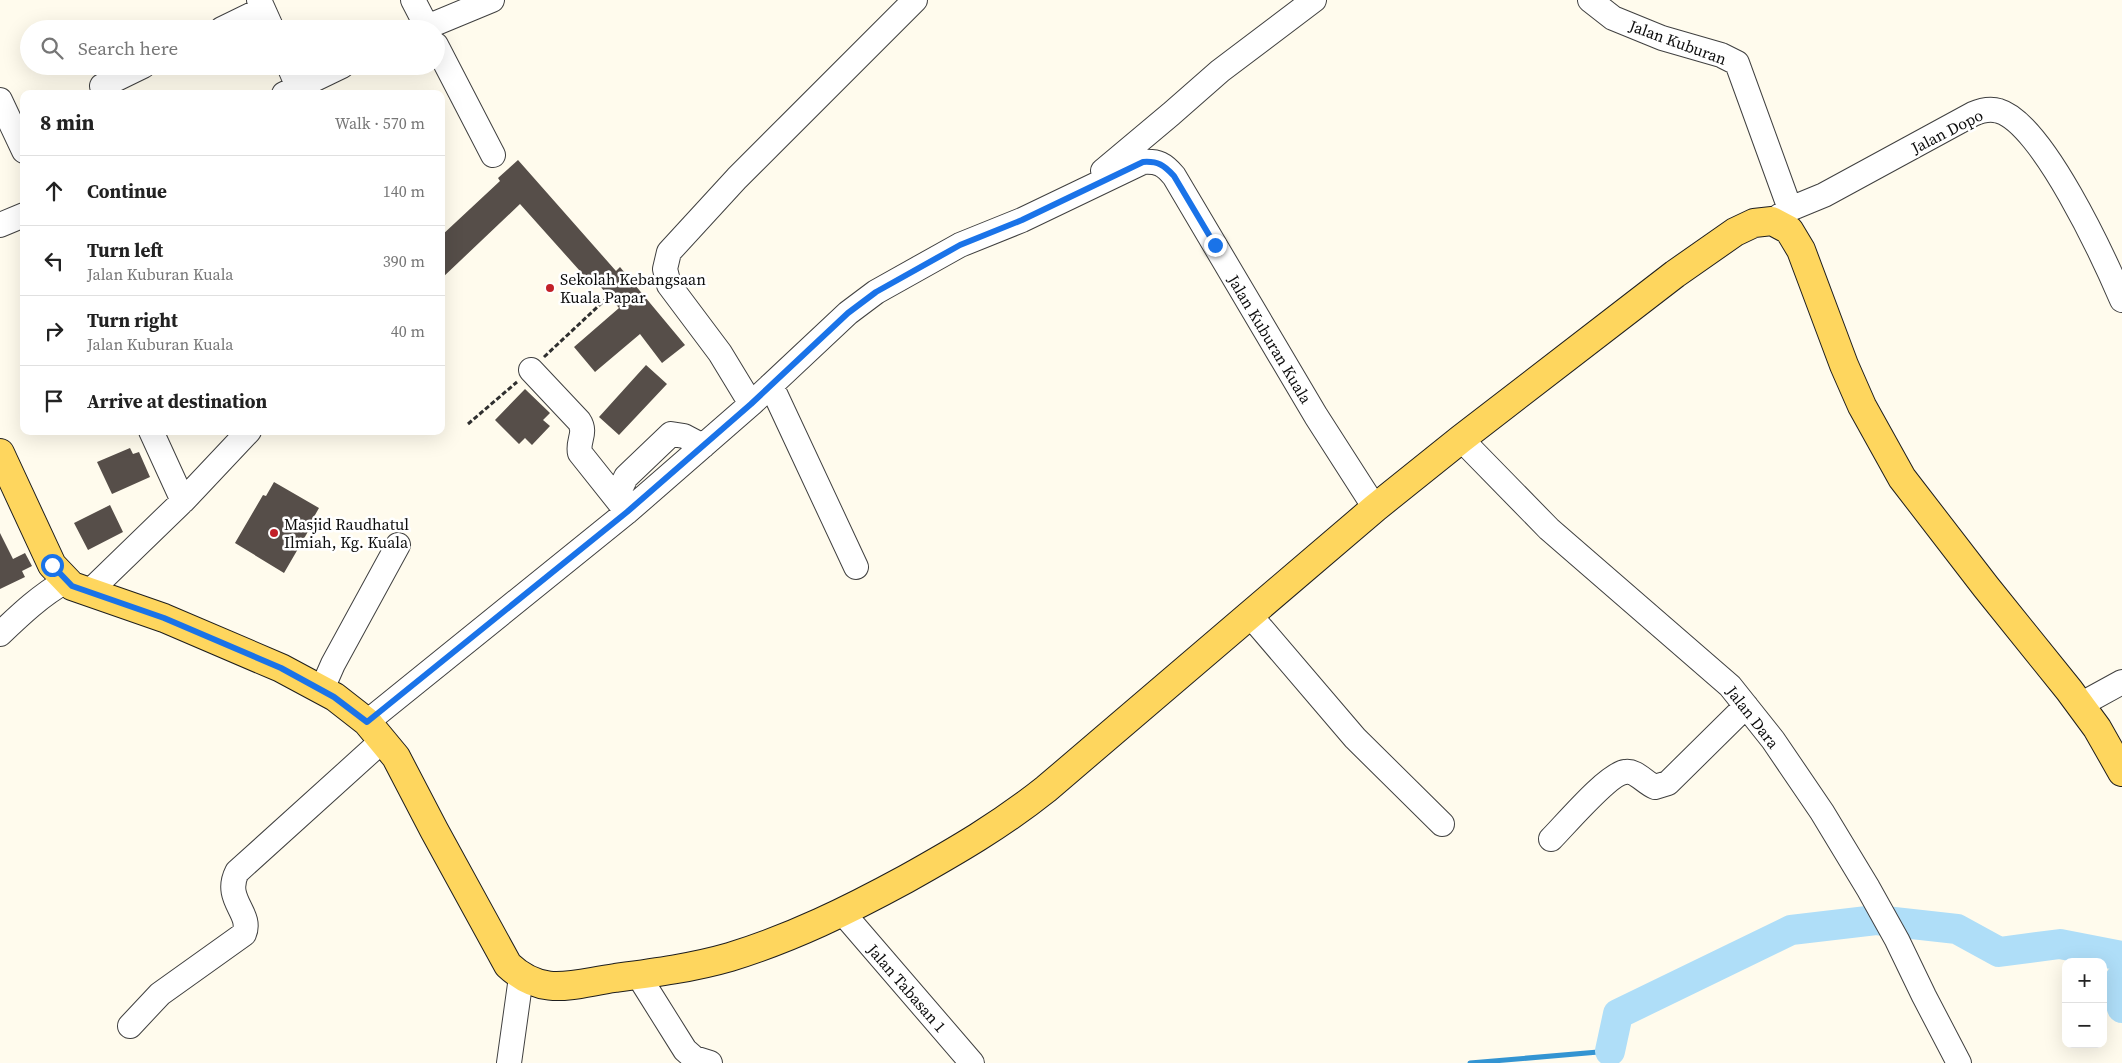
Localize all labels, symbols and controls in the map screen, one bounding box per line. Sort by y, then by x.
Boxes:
street label: Jalan Kuburan [1625,14,1730,70]
search box [20,20,445,75]
icon: search [38,34,66,62]
text: Search here [78,35,178,61]
street label: Jalan Dopo [1906,103,1987,159]
text: 8 min [40,108,95,137]
text: Walk · 570 m [335,112,425,134]
icon: ahead [40,177,68,205]
text: Continue [87,178,167,204]
text: 140 m [383,180,425,202]
route end [1204,234,1227,257]
text: Turn left [87,237,163,263]
icon: left [40,247,68,275]
text: 390 m [383,250,425,272]
text: Jalan Kuburan Kuala [87,263,234,285]
place label: Sekolah Kebangsaan Kuala Papar [560,268,706,308]
street label: Jalan Kuburan Kuala [1222,270,1318,408]
marker: Sekolah Kebangsaan Kuala Papar [544,282,556,294]
text: Turn right [87,307,178,333]
icon: right [40,317,68,345]
text: 40 m [391,320,425,342]
text: Jalan Kuburan Kuala [87,333,234,355]
icon: arrive [40,387,68,415]
text: Arrive at destination [87,388,267,414]
place label: Masjid Raudhatul Ilmiah, Kg. Kuala [284,513,409,553]
marker: Masjid Raudhatul Ilmiah, Kg. Kuala [268,527,280,539]
route start [41,554,64,577]
street label: Jalan Dara [1721,680,1785,754]
street label: Jalan Tabasan 1 [862,938,952,1037]
map controls [2062,958,2107,1048]
button: + [2062,958,2107,1003]
button: − [2062,1003,2107,1048]

